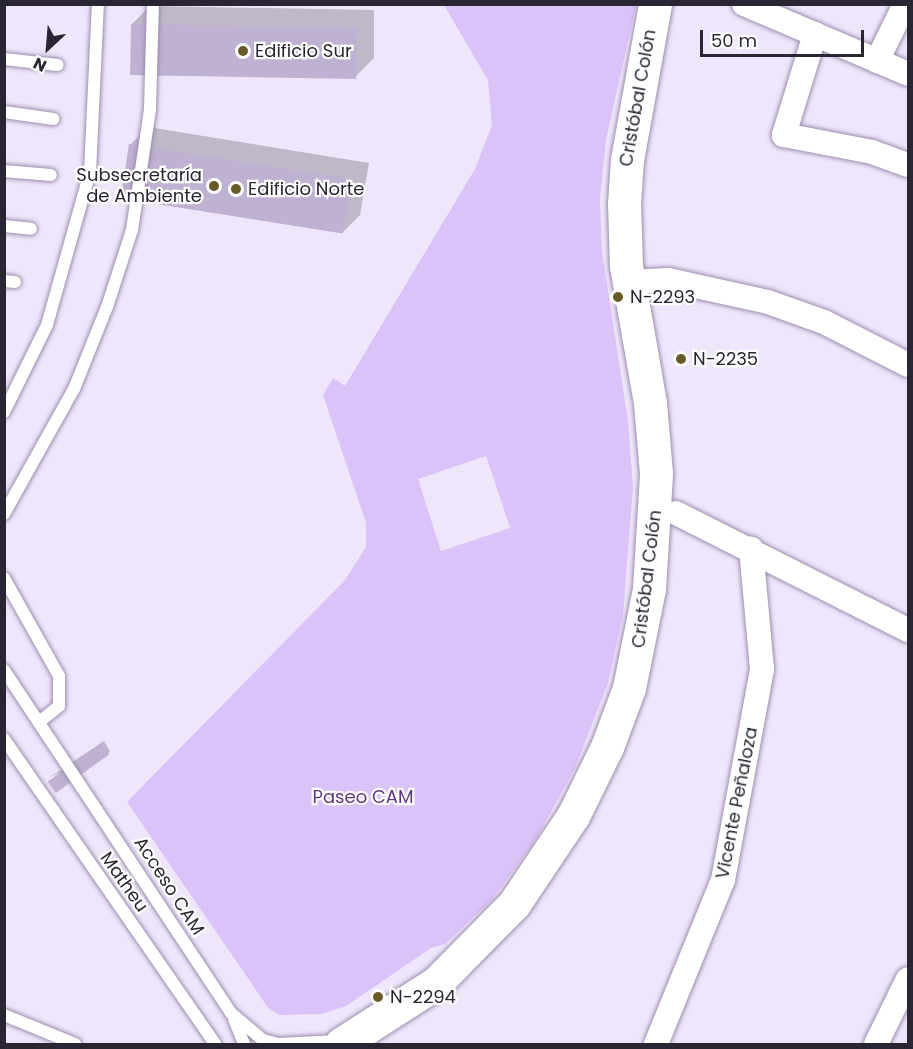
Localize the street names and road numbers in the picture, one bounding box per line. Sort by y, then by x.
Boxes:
street label: Cristóbal Colón [615,28,661,168]
street label: Cristóbal Colón [628,509,666,649]
street label: Vicente Peñaloza [712,725,762,881]
street label: Acceso CAM [129,833,209,939]
street label: Matheu [96,848,152,916]

